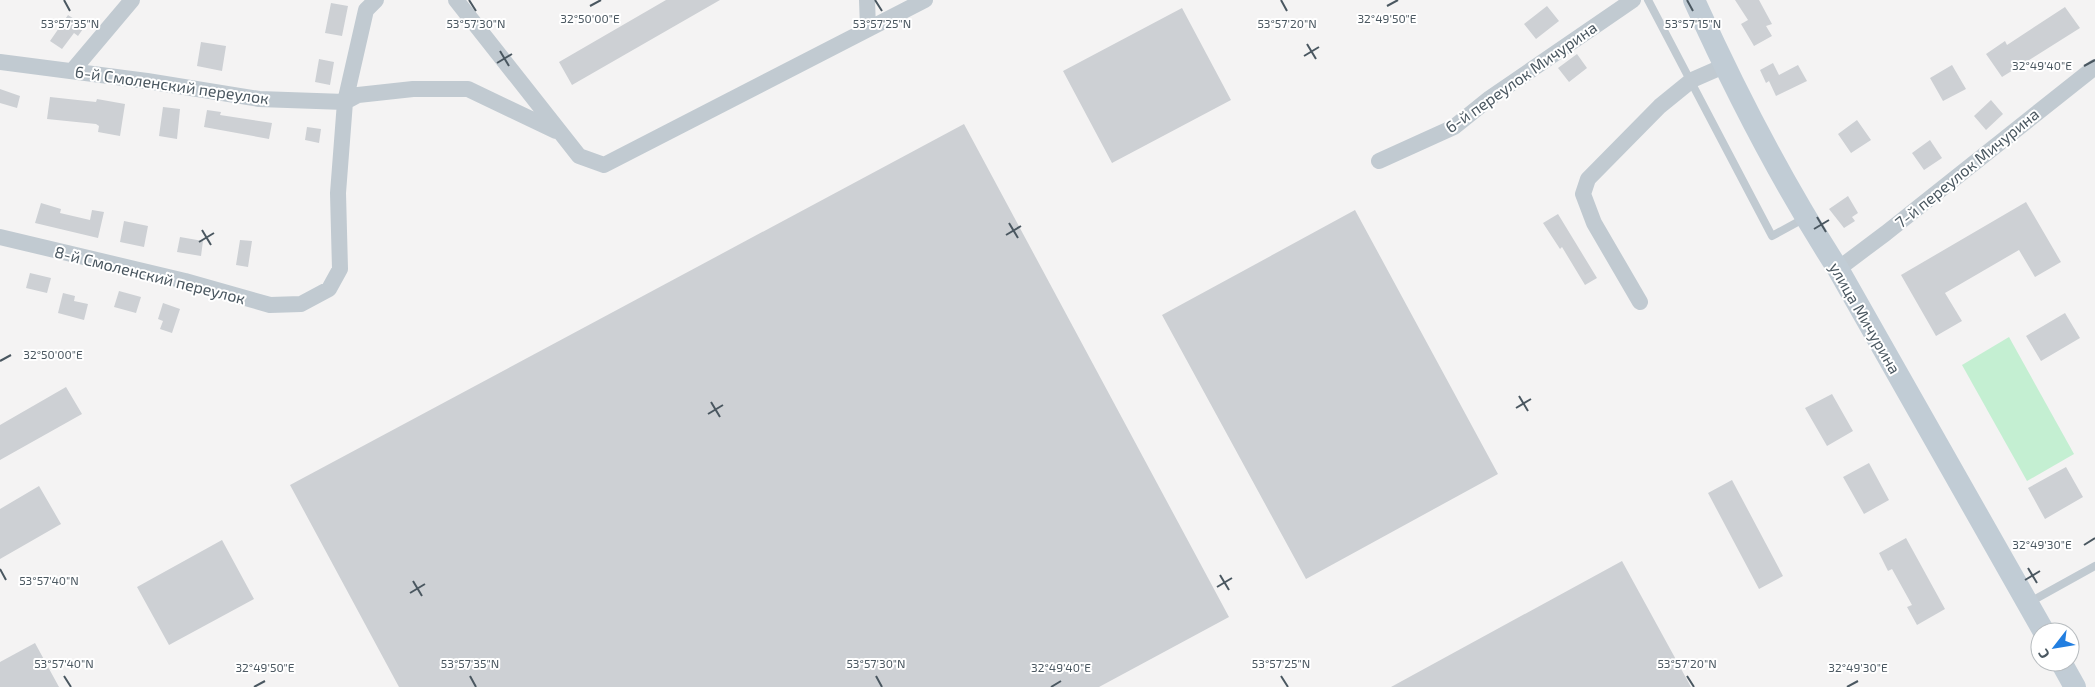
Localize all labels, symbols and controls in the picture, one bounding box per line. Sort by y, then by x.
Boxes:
text: 32°50'00"E [560,11,620,25]
text: 32°49'50"E [1357,11,1417,25]
text: 53°57'35"N [41,16,99,30]
text: 53°57'30"N [446,16,506,30]
text: 53°57'25"N [853,16,911,30]
text: 53°57'20"N [1257,16,1317,30]
text: 53°57'15"N [1665,16,1721,30]
street label: 6-й переулок Мичурина [1441,17,1601,137]
text: 32°49'40"E [2012,58,2072,72]
street label: 6-й Смоленский переулок [74,61,271,109]
street label: 7-й переулок Мичурина [1891,104,2043,232]
street label: 8-й Смоленский переулок [52,242,248,309]
street label: улица Мичурина [1825,259,1905,377]
text: 32°50'00"E [23,347,83,361]
text: 32°49'30"E [2012,537,2072,551]
text: 53°57'40"N [19,573,79,587]
north arrow [2030,622,2080,672]
text: С [2034,646,2053,662]
text: 53°57'40"N [34,656,94,670]
text: 53°57'35"N [441,656,499,670]
text: 53°57'30"N [846,656,906,670]
text: 53°57'25"N [1252,656,1310,670]
text: 53°57'20"N [1657,656,1717,670]
text: 32°49'50"E [235,660,295,674]
text: 32°49'40"E [1031,660,1091,674]
text: 32°49'30"E [1828,660,1888,674]

